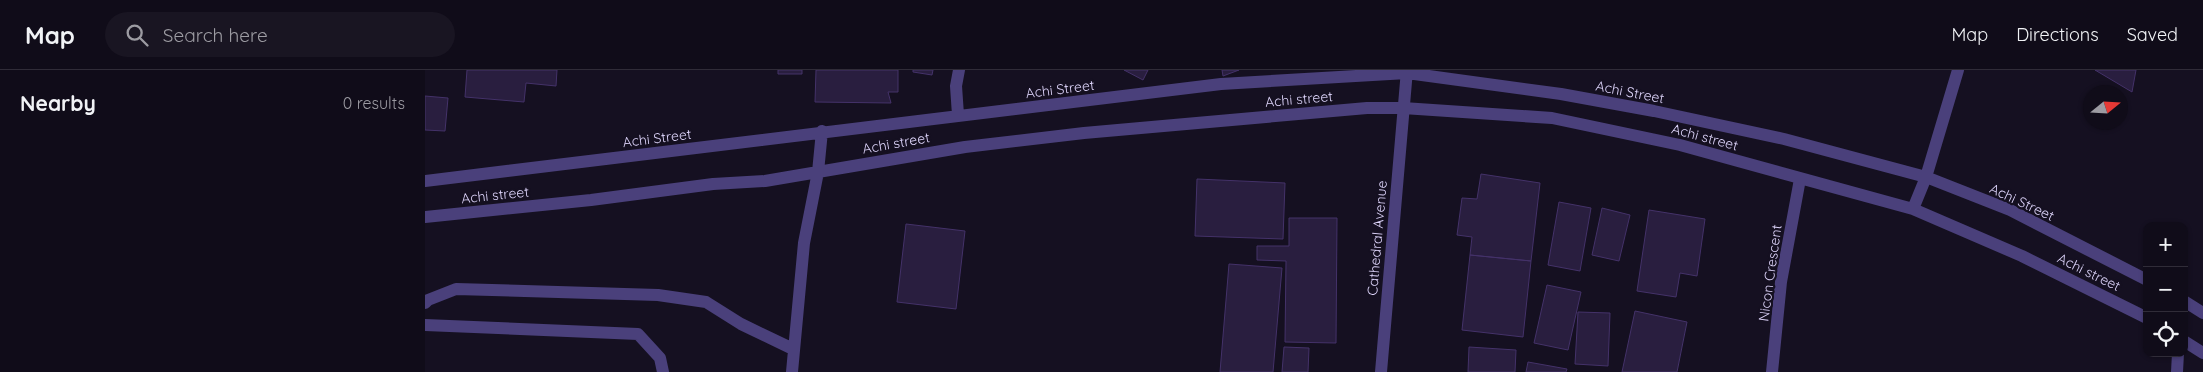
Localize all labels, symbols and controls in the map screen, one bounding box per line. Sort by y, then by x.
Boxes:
search box [105,12,455,57]
text: Map [25,20,75,50]
icon: search [123,21,151,49]
text: Search here [163,23,268,47]
text: Map [1951,23,1988,46]
text: Directions [2016,23,2099,46]
text: Saved [2127,23,2178,46]
street label: Achi Street [1024,76,1096,102]
street label: Achi Street [1594,77,1666,107]
north arrow [2083,85,2128,130]
street label: Achi street [1264,87,1334,111]
text: Nearby [20,90,96,116]
text: 0 results [343,93,405,113]
street label: Achi street [1670,120,1740,155]
street label: Achi Street [621,125,693,151]
street label: Achi street [861,128,931,158]
street label: Achi Street [1987,179,2057,225]
street label: Cathedral Avenue [1363,180,1391,296]
street label: Achi street [460,182,530,208]
map controls [2143,222,2188,357]
button: + [2143,222,2188,267]
street label: Nicon Crescent [1754,223,1786,323]
street label: Achi street [2054,249,2124,295]
button: − [2143,267,2188,312]
button: locate [2143,312,2188,357]

